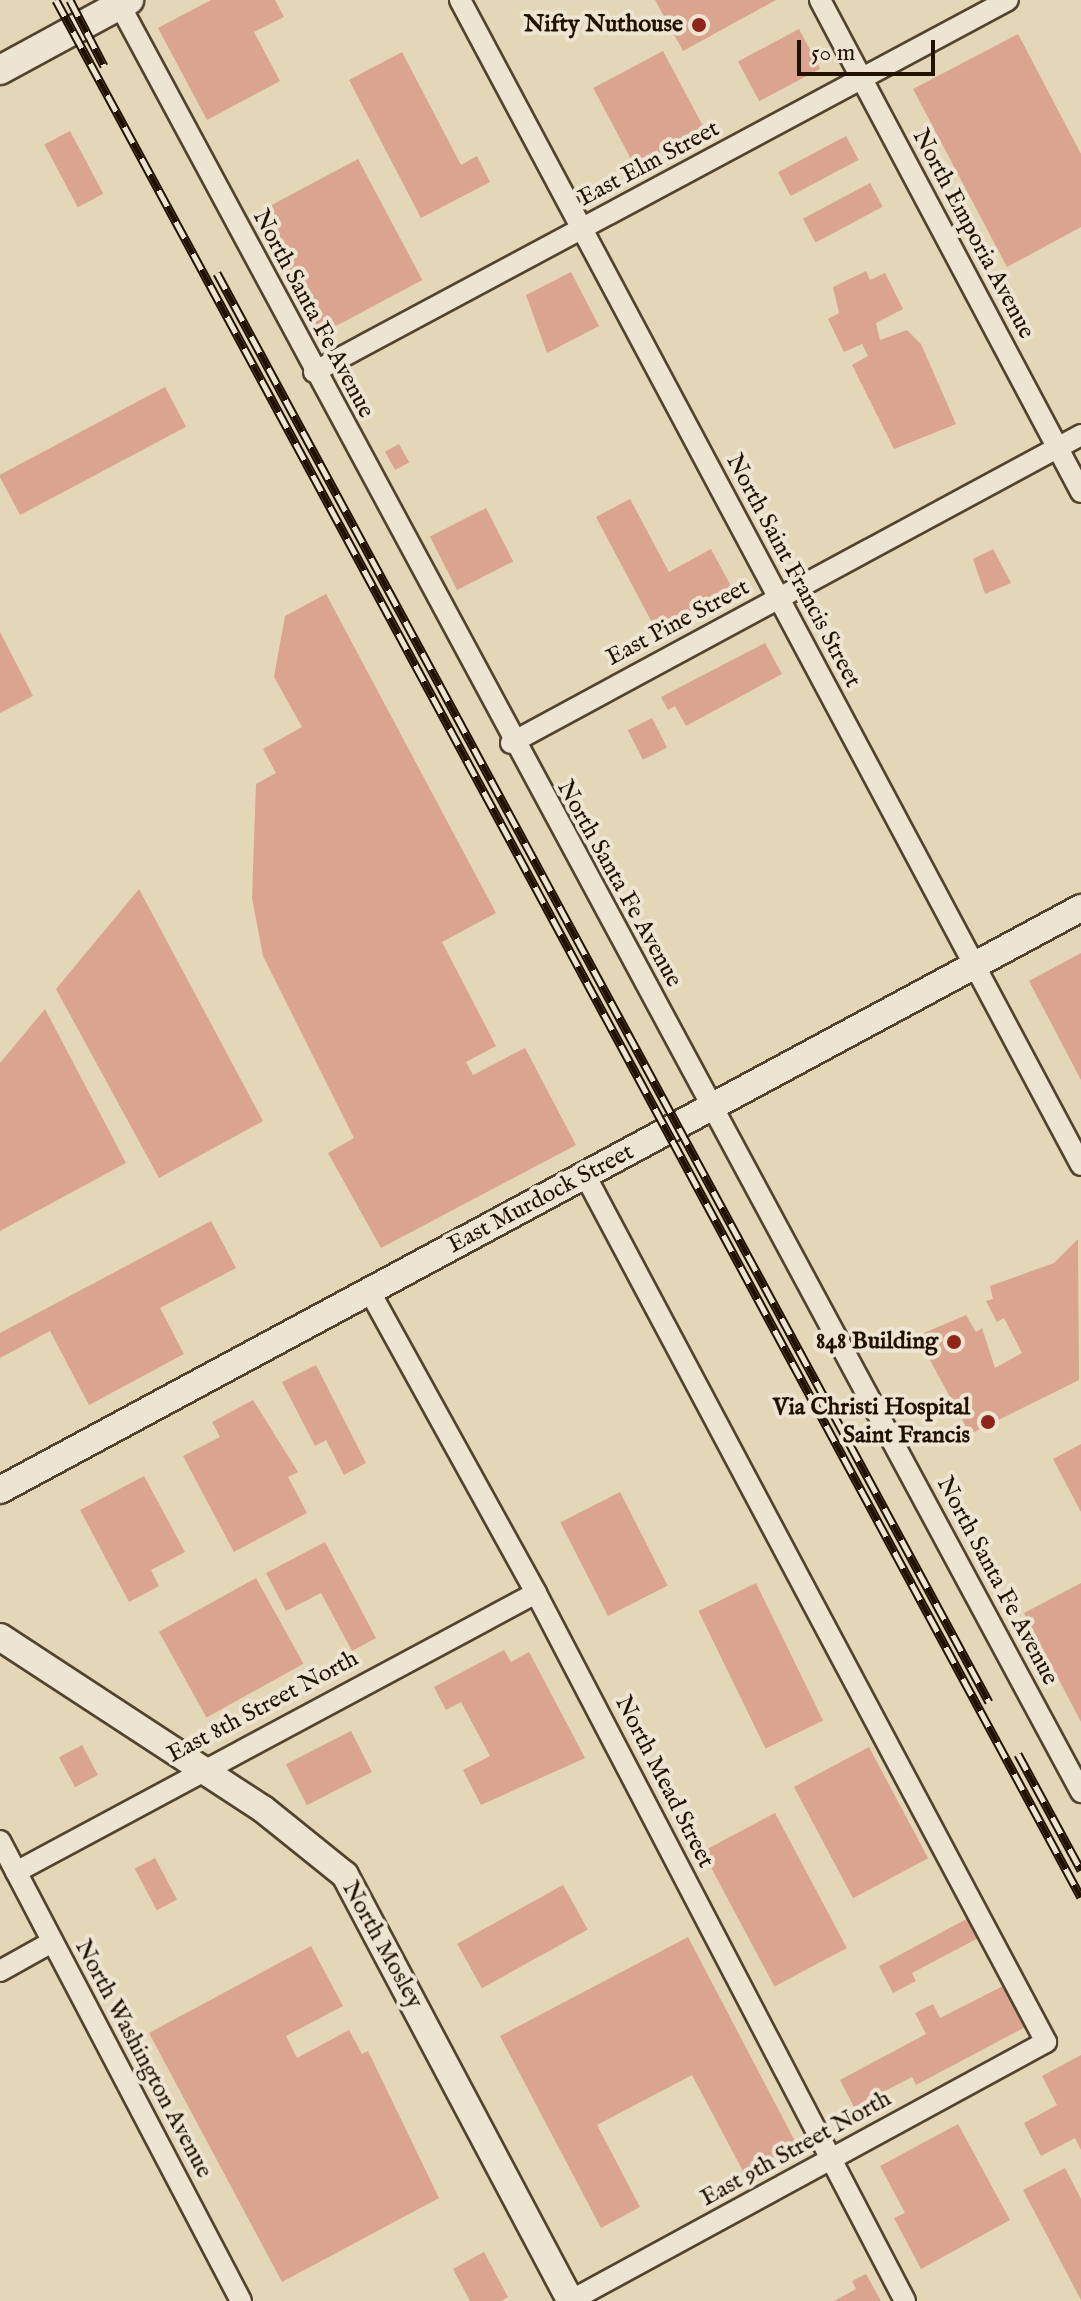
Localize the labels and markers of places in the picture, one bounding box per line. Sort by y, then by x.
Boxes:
place label: Nifty Nuthouse [524,11,683,39]
marker: Nifty Nuthouse [690,16,708,34]
place label: 848 Building [816,1328,938,1356]
marker: 848 Building [945,1333,963,1351]
place label: Via Christi Hospital Saint Francis [773,1394,970,1450]
marker: Via Christi Hospital Saint Francis [977,1411,999,1433]

